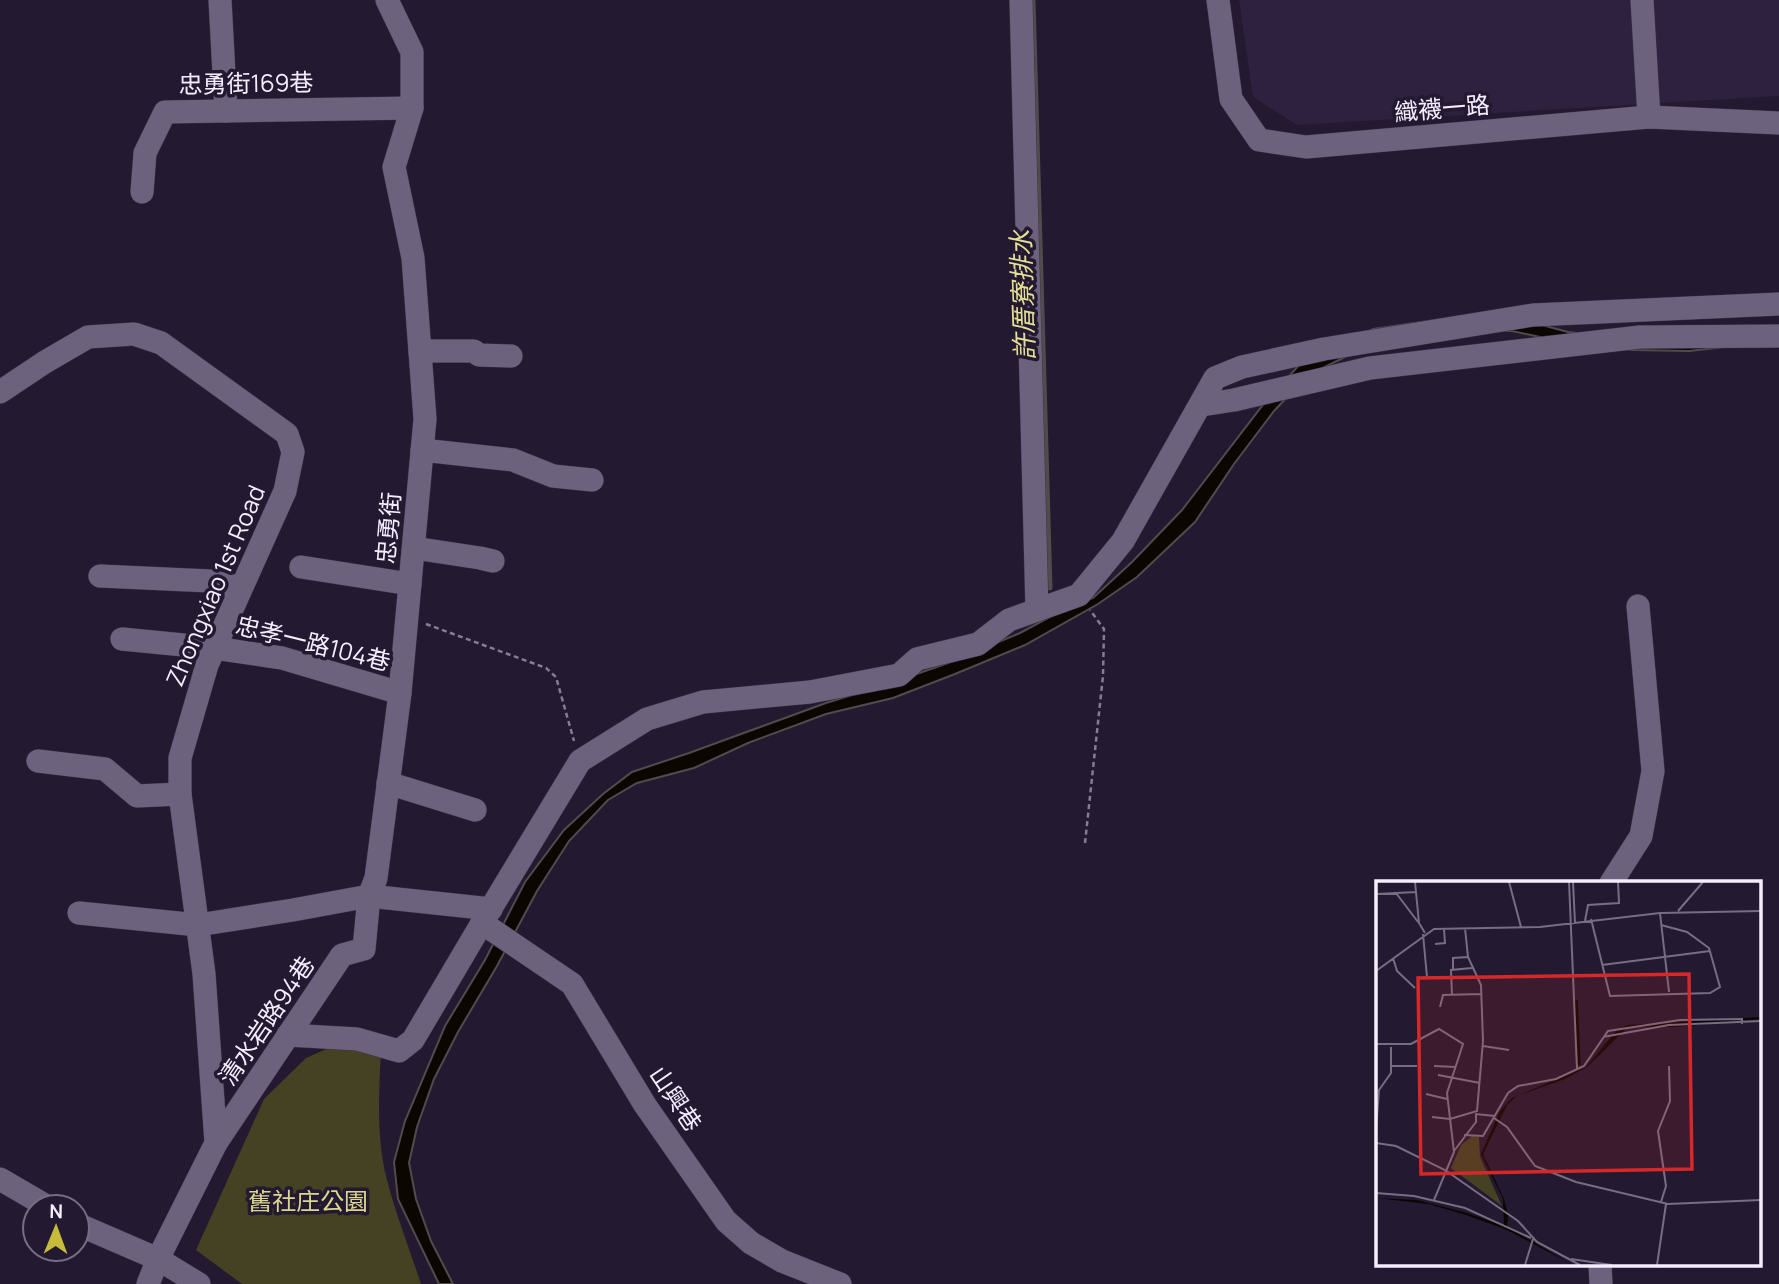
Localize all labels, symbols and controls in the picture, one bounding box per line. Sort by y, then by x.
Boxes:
street label: 忠勇街169巷 [178,65,314,100]
street label: 織襪一路 [1393,87,1491,128]
water label: 許厝寮排水 [1002,228,1042,361]
street label: Zhongxiao 1st Road [157,480,272,691]
street label: 忠勇街 [368,491,407,565]
street label: 忠孝一路104巷 [233,607,394,678]
inset map [1376,881,1762,1266]
street label: 清水岩路94巷 [210,949,321,1091]
street label: 山興巷 [642,1059,710,1137]
park label: 舊社庄公園 [248,1184,368,1217]
north arrow [21,1193,91,1263]
text: N [49,1198,63,1224]

